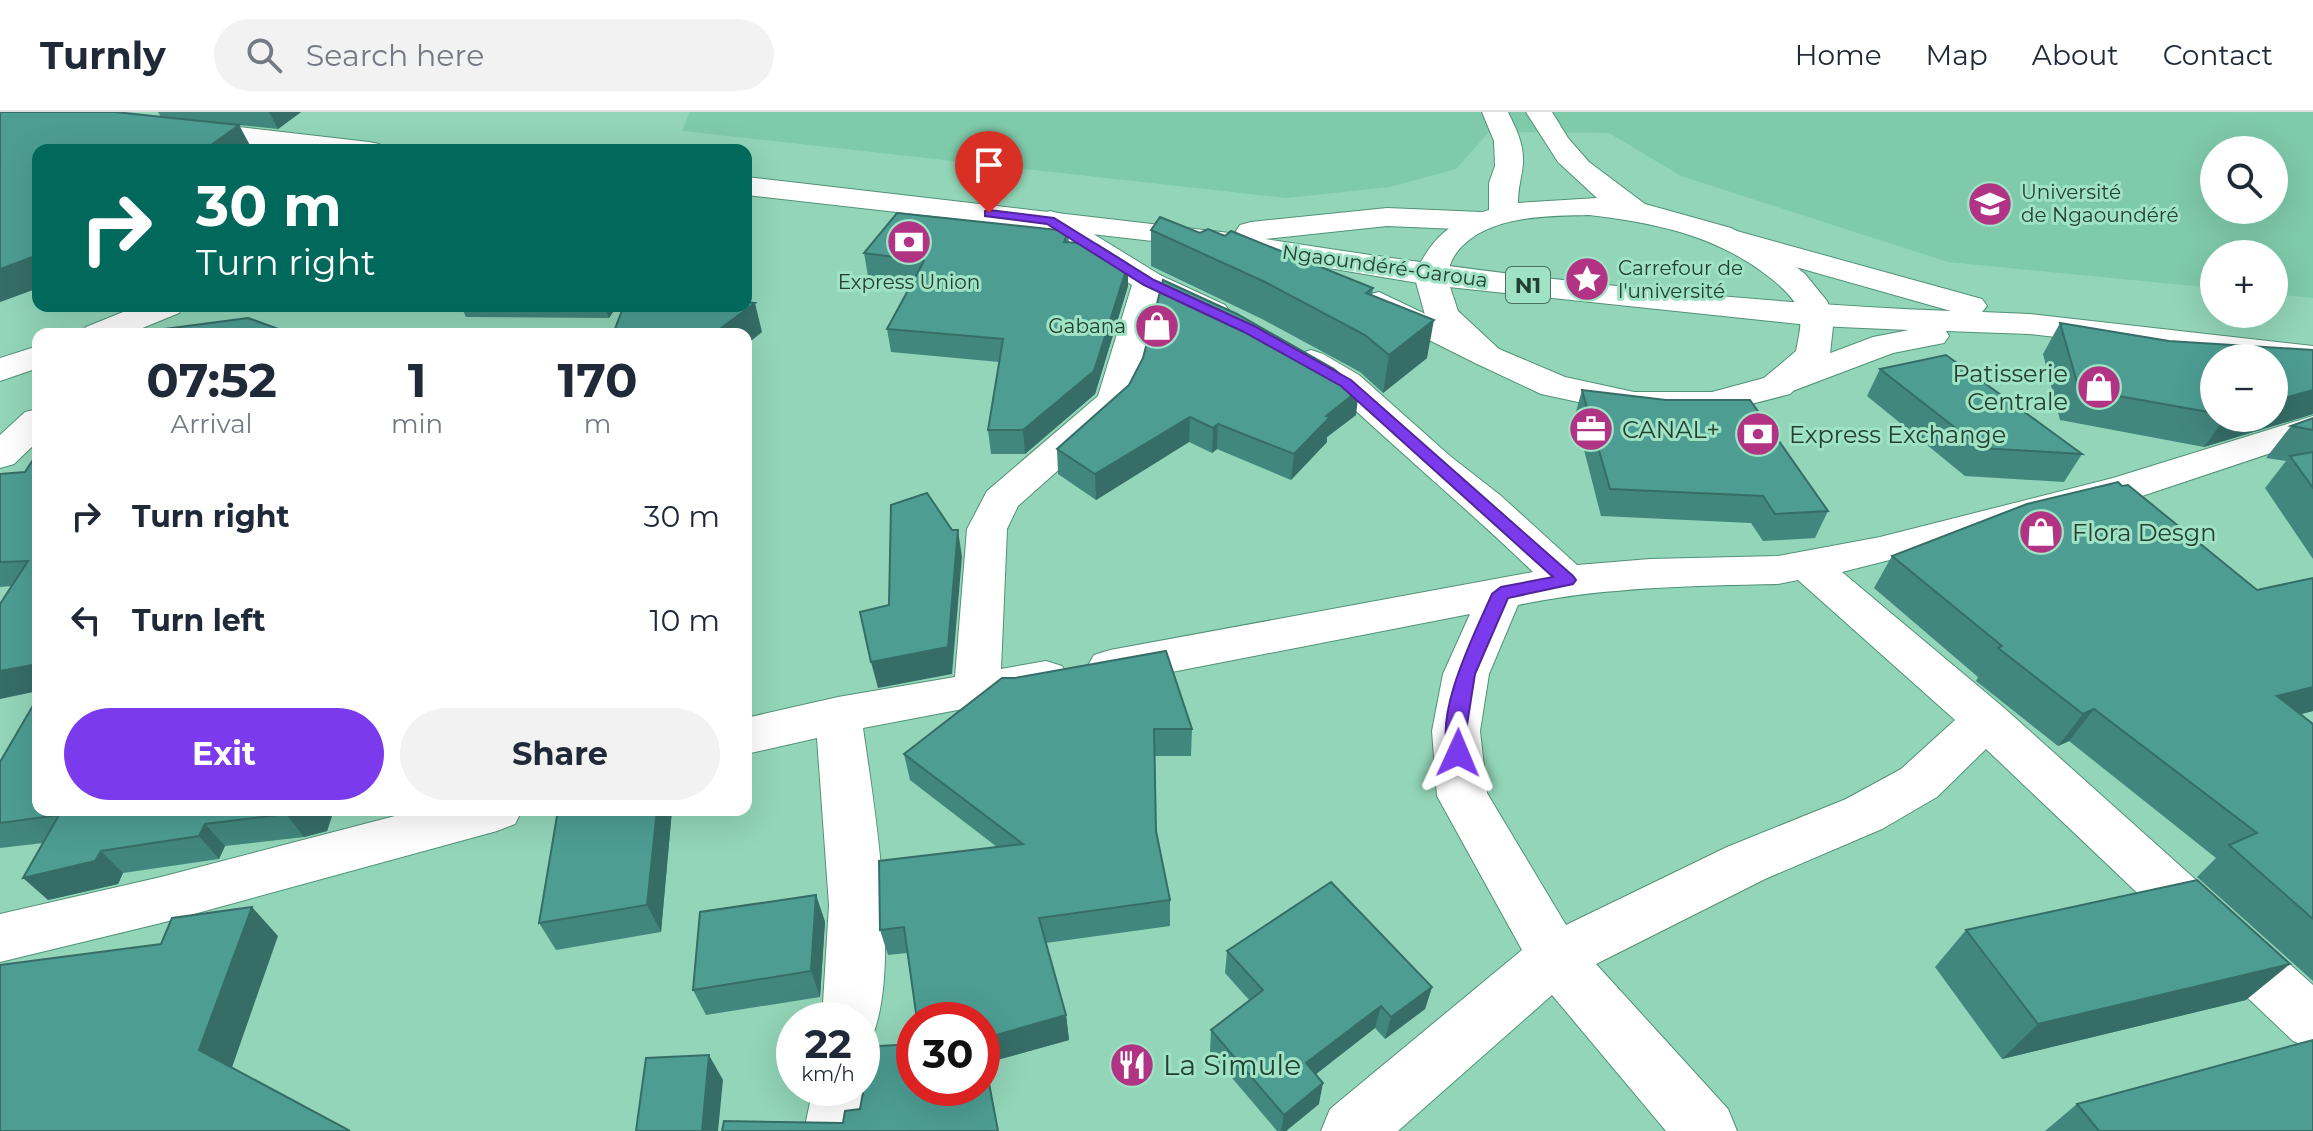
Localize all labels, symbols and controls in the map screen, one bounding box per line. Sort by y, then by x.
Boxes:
search box [214,19,774,91]
text: Turnly [40,32,166,79]
icon: search [242,33,286,77]
text: Search here [306,37,484,74]
text: Home [1795,38,1882,72]
text: Map [1926,38,1988,72]
text: About [2032,38,2119,72]
text: Contact [2163,38,2273,72]
pin [955,131,1023,213]
map controls [2200,136,2288,432]
button: search [2200,136,2288,224]
icon: arrive [967,143,1011,187]
text: 30 m [196,172,342,240]
icon: right [64,176,168,280]
school or university icon: Université de Ngaoundéré [1966,180,2014,228]
place label: Université de Ngaoundéré [2021,180,2179,227]
bank icon: Express Union [885,218,933,266]
text: Turn right [196,240,376,284]
street label: Ngaoundéré-Garoua [1281,240,1489,292]
button: + [2200,240,2288,328]
place icon: Carrefour de l'université [1563,255,1611,303]
place label: Carrefour de l'université [1618,256,1743,303]
road number: N1 [1506,267,1550,303]
place label: Express Union [838,270,980,294]
shop icon: Gabana [1133,302,1181,350]
place label: Gabana [1048,314,1126,338]
button: − [2200,344,2288,432]
text: 07:52 [146,351,277,409]
text: 1 [408,351,427,409]
text: 170 [557,351,638,409]
place label: Patisserie Centrale [1952,359,2068,416]
shop icon: Patisserie Centrale [2075,363,2123,411]
office icon: CANAL+ [1567,405,1615,453]
text: Arrival [171,408,253,440]
text: min [391,408,443,440]
text: m [584,408,611,440]
bank icon: Express Exchange [1734,410,1782,458]
place label: CANAL+ [1622,415,1720,444]
place label: Express Exchange [1789,420,2006,449]
icon: right [64,494,108,538]
text: Turn right [132,498,289,535]
text: 30 m [644,498,720,535]
shop icon: Flora Desgn [2017,508,2065,556]
place label: Flora Desgn [2072,518,2217,547]
icon: left [64,598,108,642]
text: Turn left [132,602,265,639]
text: 10 m [650,602,720,639]
button: Exit [64,708,384,800]
button: Share [400,708,720,800]
position arrow [1416,711,1500,795]
speed limit sign: 30 [896,1002,1000,1106]
text: 22 [804,1019,852,1068]
restaurant icon: La Simule [1108,1041,1156,1089]
place label: La Simule [1163,1048,1301,1082]
text: km/h [801,1062,855,1086]

